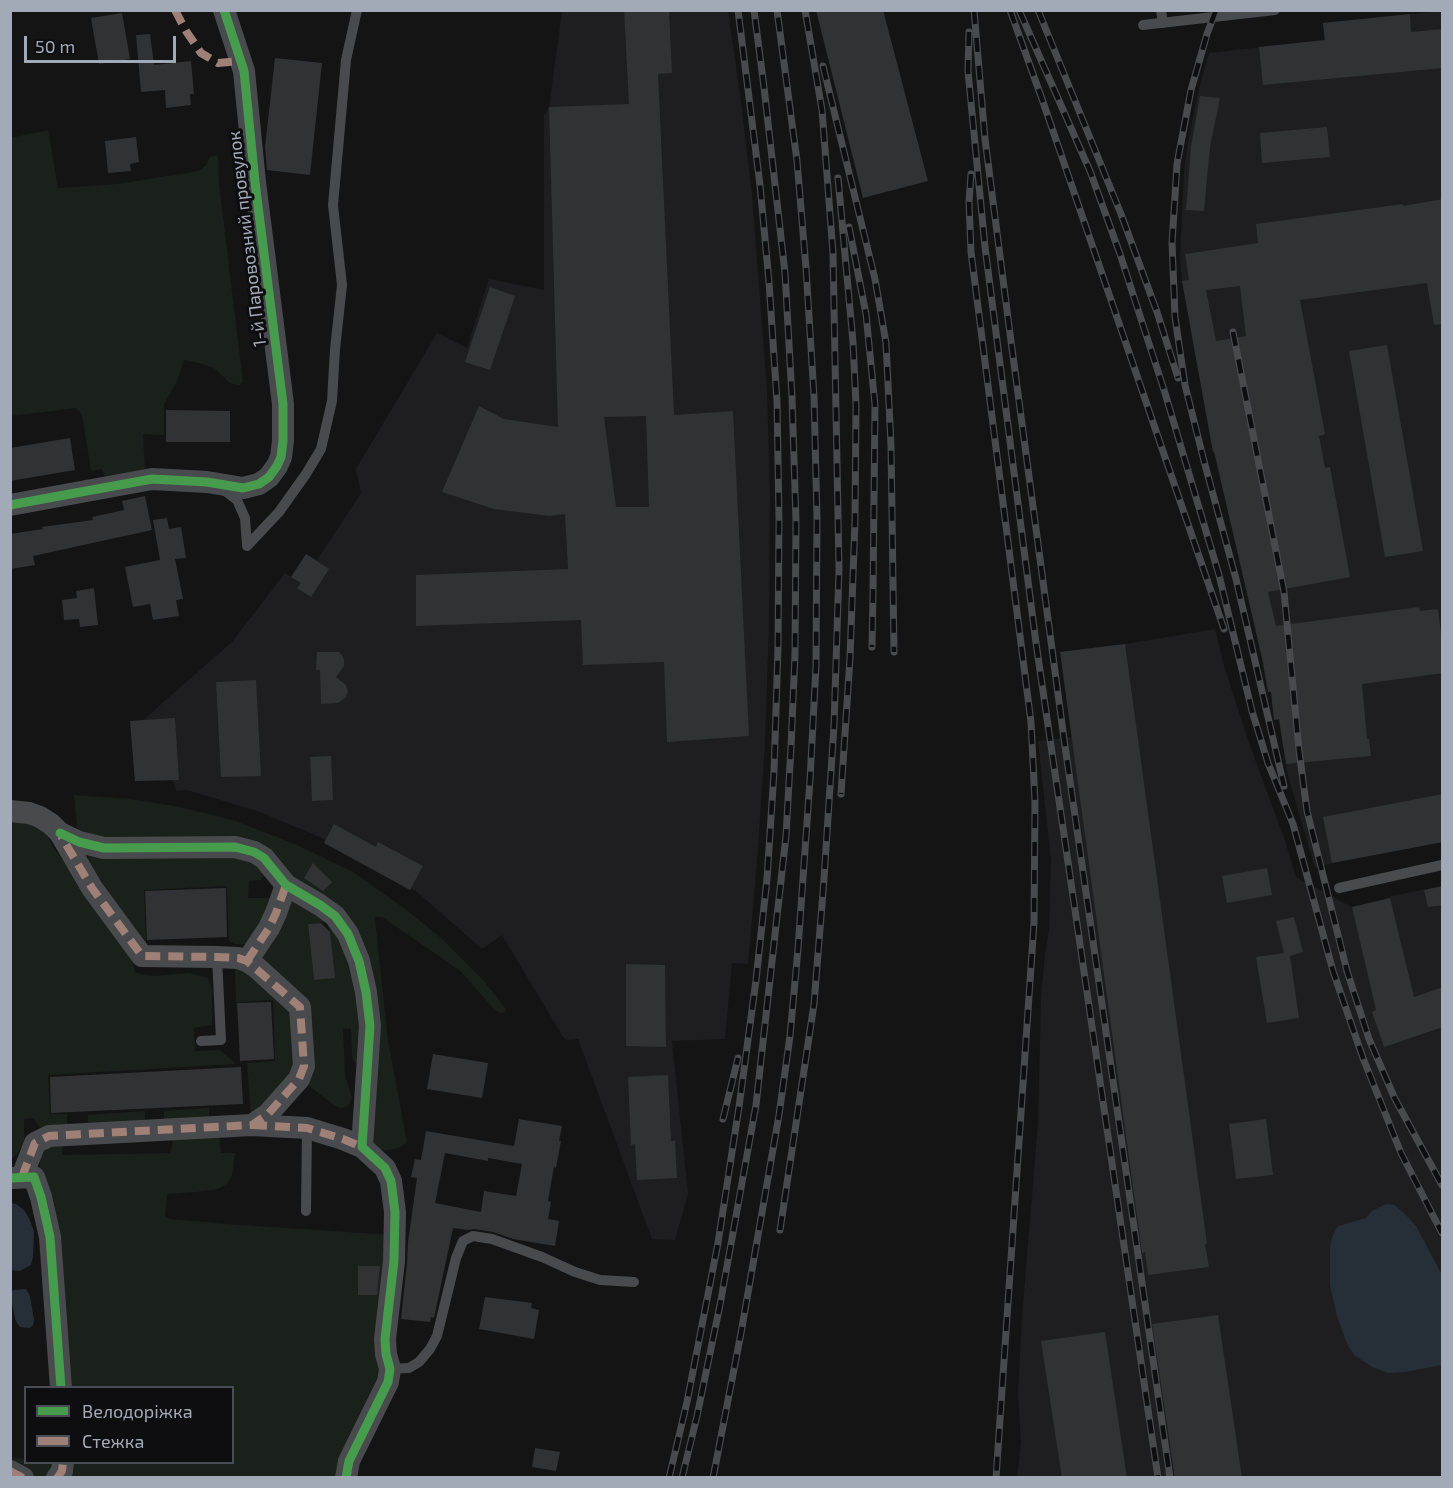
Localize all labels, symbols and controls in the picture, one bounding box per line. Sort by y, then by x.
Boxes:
scale bar [27,24,178,62]
text: 50 m [35,35,75,57]
street label: 1-й Паровозний провулок [223,130,271,348]
legend [24,1386,234,1464]
text: Велодоріжка [82,1400,193,1422]
text: Стежка [82,1430,144,1452]

